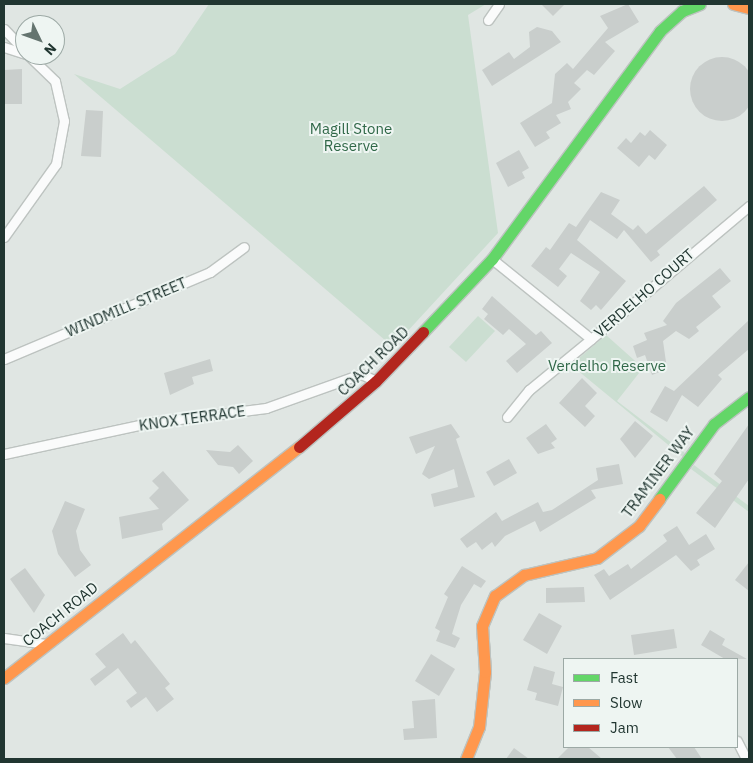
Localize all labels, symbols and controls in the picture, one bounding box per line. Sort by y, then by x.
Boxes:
north arrow [15,15,65,65]
text: N [40,40,60,59]
park label: Magill Stone Reserve [310,119,392,154]
street label: VERDELHO COURT [590,245,698,341]
street label: WINDMILL STREET [63,273,189,341]
street label: COACH ROAD [334,323,412,399]
park label: Verdelho Reserve [548,357,666,375]
street label: KNOX TERRACE [138,402,246,434]
street label: TRAMINER WAY [618,423,698,521]
street label: COACH ROAD [19,578,101,650]
legend [563,658,738,748]
text: Fast [610,668,638,687]
text: Slow [610,693,643,712]
text: Jam [610,718,639,737]

